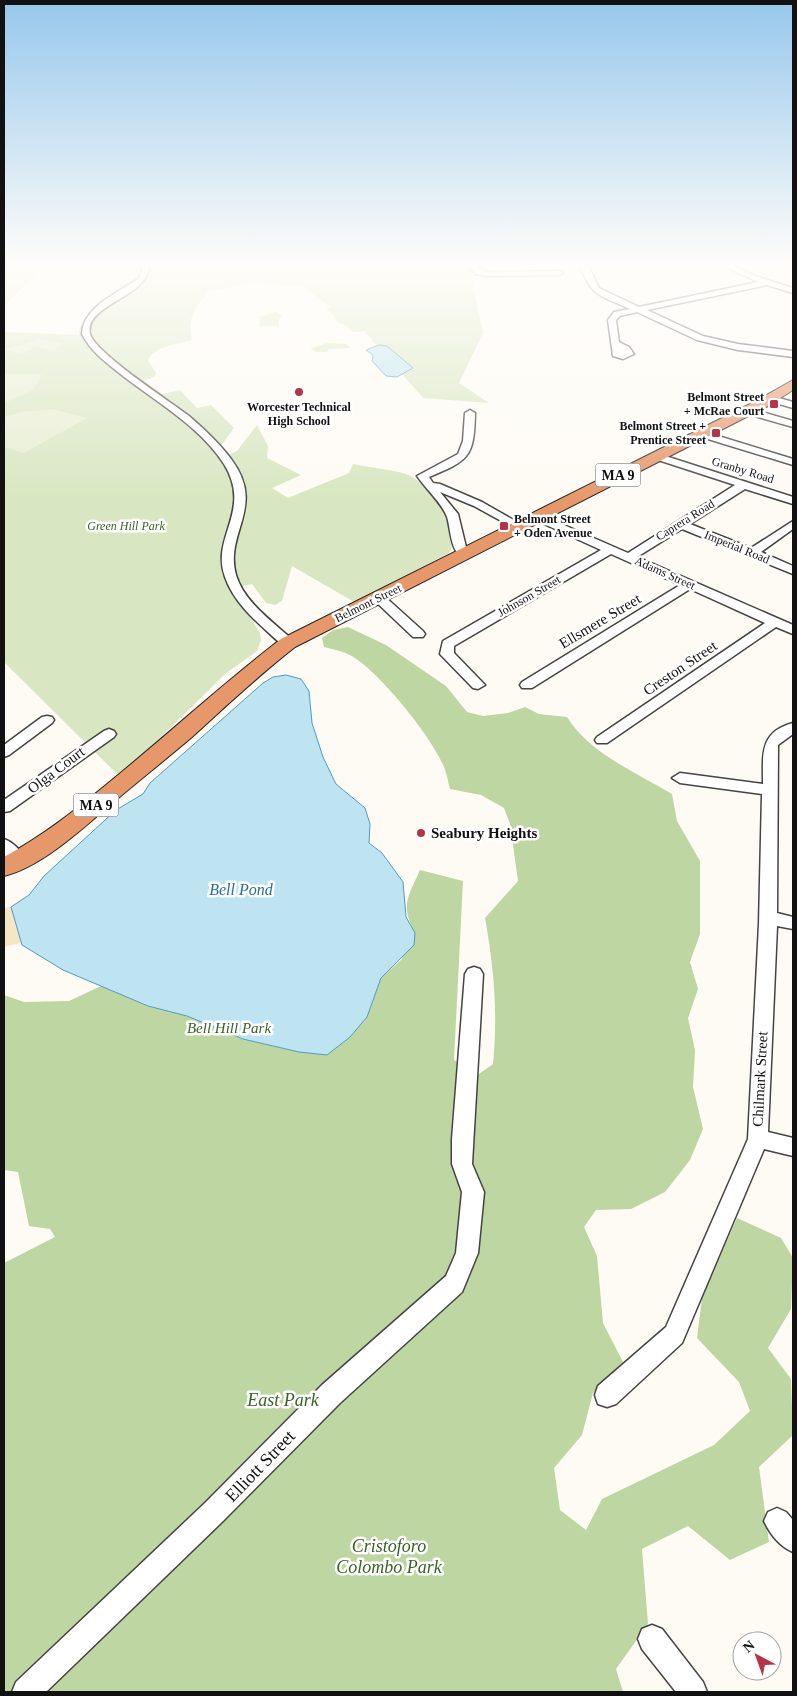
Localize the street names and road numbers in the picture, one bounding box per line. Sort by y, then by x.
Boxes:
street label: Granby Road [710,454,776,486]
road number: MA 9 [596,464,640,486]
street label: Caprera Road [653,496,717,544]
street label: Imperial Road [702,528,772,566]
street label: Adams Street [632,553,698,593]
street label: Johnson Street [495,572,564,620]
street label: Belmont Street [332,581,404,625]
street label: Ellsmere Street [556,590,644,652]
street label: Creston Street [640,637,721,699]
street label: Olga Court [24,743,88,797]
road number: MA 9 [74,794,118,816]
street label: Chilmark Street [750,1030,771,1127]
street label: Elliott Street [221,1426,299,1506]

